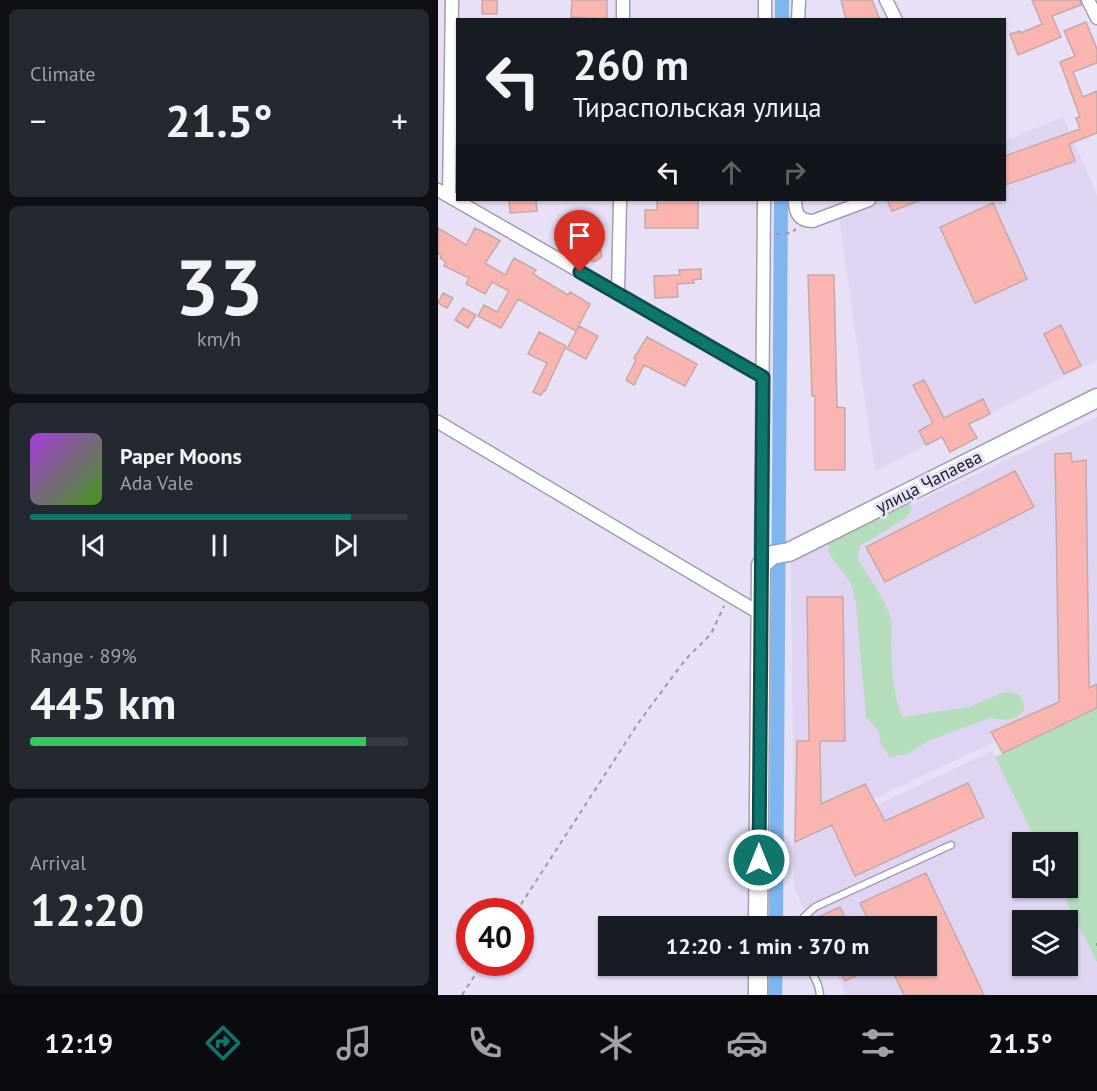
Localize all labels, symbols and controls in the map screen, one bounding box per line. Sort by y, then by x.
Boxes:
text: 260 m [573,37,689,92]
icon: left [474,42,552,120]
text: Climate [30,61,96,87]
text: Тираспольская улица [573,90,822,124]
text: 21.5° [165,91,273,149]
text: − [30,99,47,142]
text: + [391,99,408,142]
icon: left [652,156,685,189]
icon: ahead [715,156,748,189]
icon: right [778,156,811,189]
pin [554,210,605,272]
icon: arrive [563,219,596,252]
text: 33 [175,236,263,337]
text: km/h [197,326,241,352]
text: Paper Moons [120,442,242,470]
street label: улица Чапаева [872,445,986,518]
text: Ada Vale [120,470,193,496]
icon: previous [77,529,110,562]
icon: pause [203,529,236,562]
icon: next [329,529,362,562]
text: Range · 89% [30,643,137,669]
text: 445 km [30,673,176,731]
position arrow [727,828,791,892]
map controls [1012,832,1078,976]
button: sound [1012,832,1078,898]
text: Arrival [30,850,86,876]
text: 12:20 [30,880,144,938]
speed limit sign: 40 [456,898,534,976]
button: layers [1012,910,1078,976]
text: 12:20 · 1 min · 370 m [666,932,869,960]
icon: directions [202,1022,244,1064]
icon: music [333,1022,375,1064]
icon: phone [464,1022,506,1064]
icon: climate [595,1022,637,1064]
icon: car [726,1022,768,1064]
icon: filters [857,1022,899,1064]
text: 12:19 [45,1026,113,1060]
text: 21.5° [988,1026,1052,1060]

